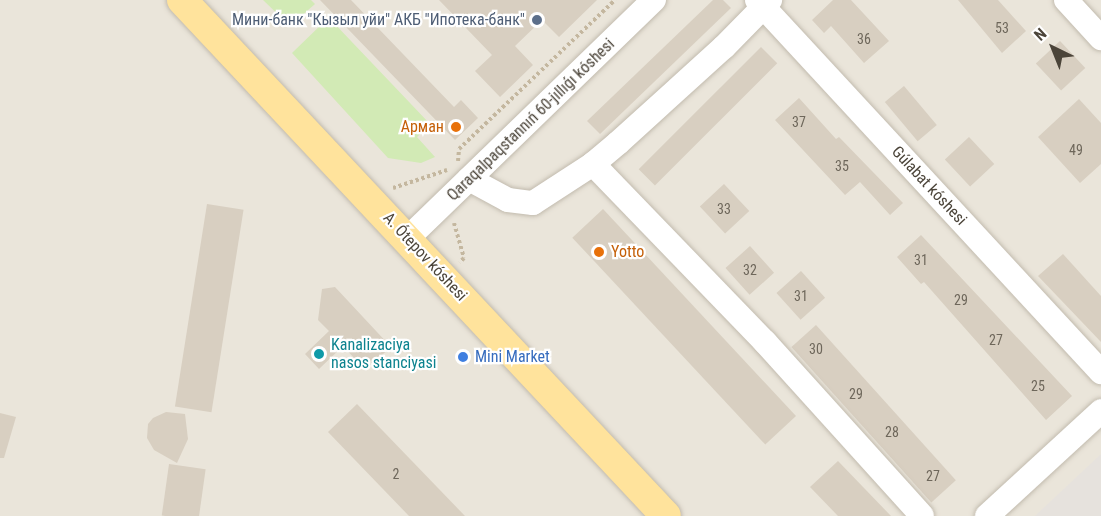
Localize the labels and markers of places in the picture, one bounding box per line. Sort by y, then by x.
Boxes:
place label: Мини-банк "Кызыл уйи" АКБ "Ипотека-банк" [232,10,525,30]
marker: Мини-банк "Кызыл уйи" АКБ "Ипотека-банк" [530,13,544,27]
place label: Арман [401,117,444,137]
marker: Арман [449,120,463,134]
place label: Yotto [611,242,644,262]
marker: Yotto [592,245,606,259]
place label: Kanalizaciya nasos stanciyasi [331,335,436,373]
marker: Kanalizaciya nasos stanciyasi [312,347,326,361]
place label: Mini Market [475,347,550,367]
marker: Mini Market [456,350,470,364]

